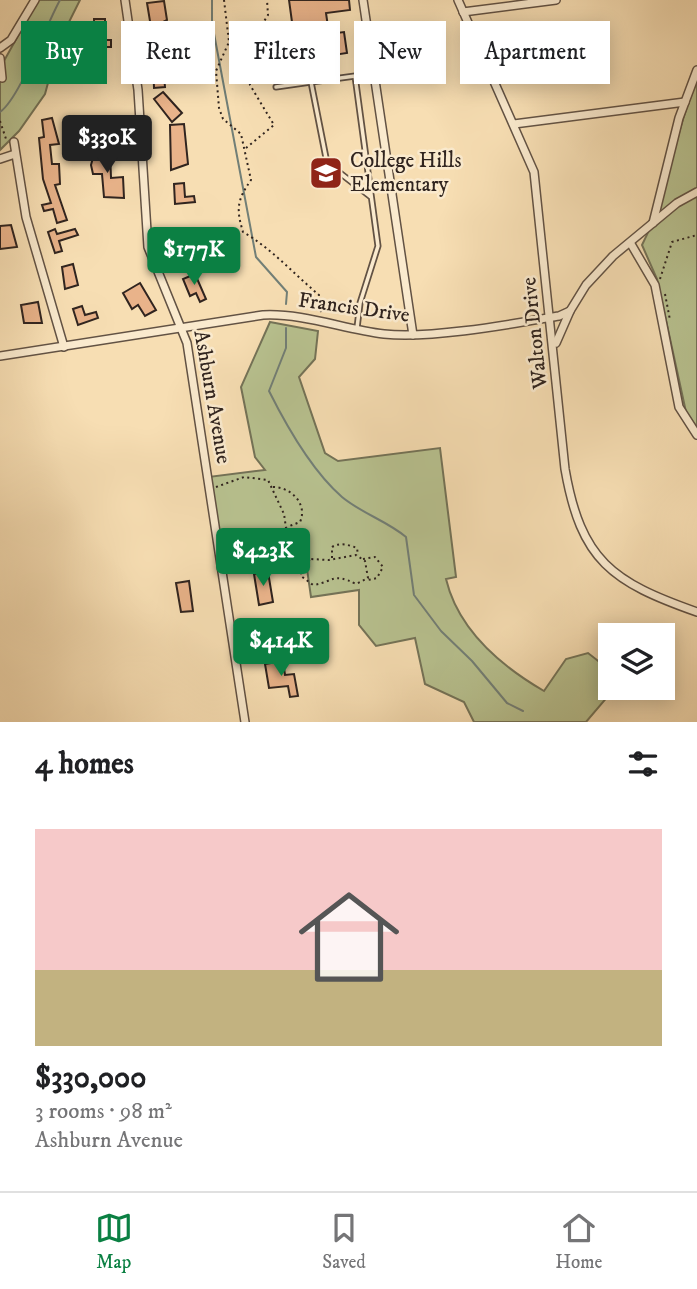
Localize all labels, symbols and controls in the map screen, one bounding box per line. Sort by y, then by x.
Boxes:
chip: Buy [21,21,107,84]
chip: Rent [121,21,215,84]
chip: Filters [229,21,340,84]
chip: New [354,21,446,84]
chip: Apartment [460,21,610,84]
pin: $330K [58,116,156,175]
text: $330K [78,123,136,152]
place label: College Hills Elementary [350,148,461,198]
school or university icon: College Hills Elementary [307,154,345,192]
pin: $177K [145,228,243,287]
text: $177K [163,235,225,264]
street label: Walton Drive [516,276,554,391]
street label: Francis Drive [297,287,412,329]
street label: Ashburn Avenue [187,328,237,466]
pin: $423K [214,528,312,588]
text: $423K [232,536,294,565]
pin: $414K [232,618,330,678]
map controls [598,623,675,700]
button: layers [598,623,675,700]
text: $414K [249,626,313,655]
icon: filters [624,745,662,783]
text: 4 homes [35,746,134,783]
icon: home [286,874,412,1000]
text: $330,000 [35,1060,146,1097]
text: 3 rooms · 98 m² [35,1097,172,1126]
text: Ashburn Avenue [35,1126,183,1155]
tab: Map [95,1209,133,1274]
tab: Saved [322,1209,366,1274]
tab: Home [555,1209,602,1274]

